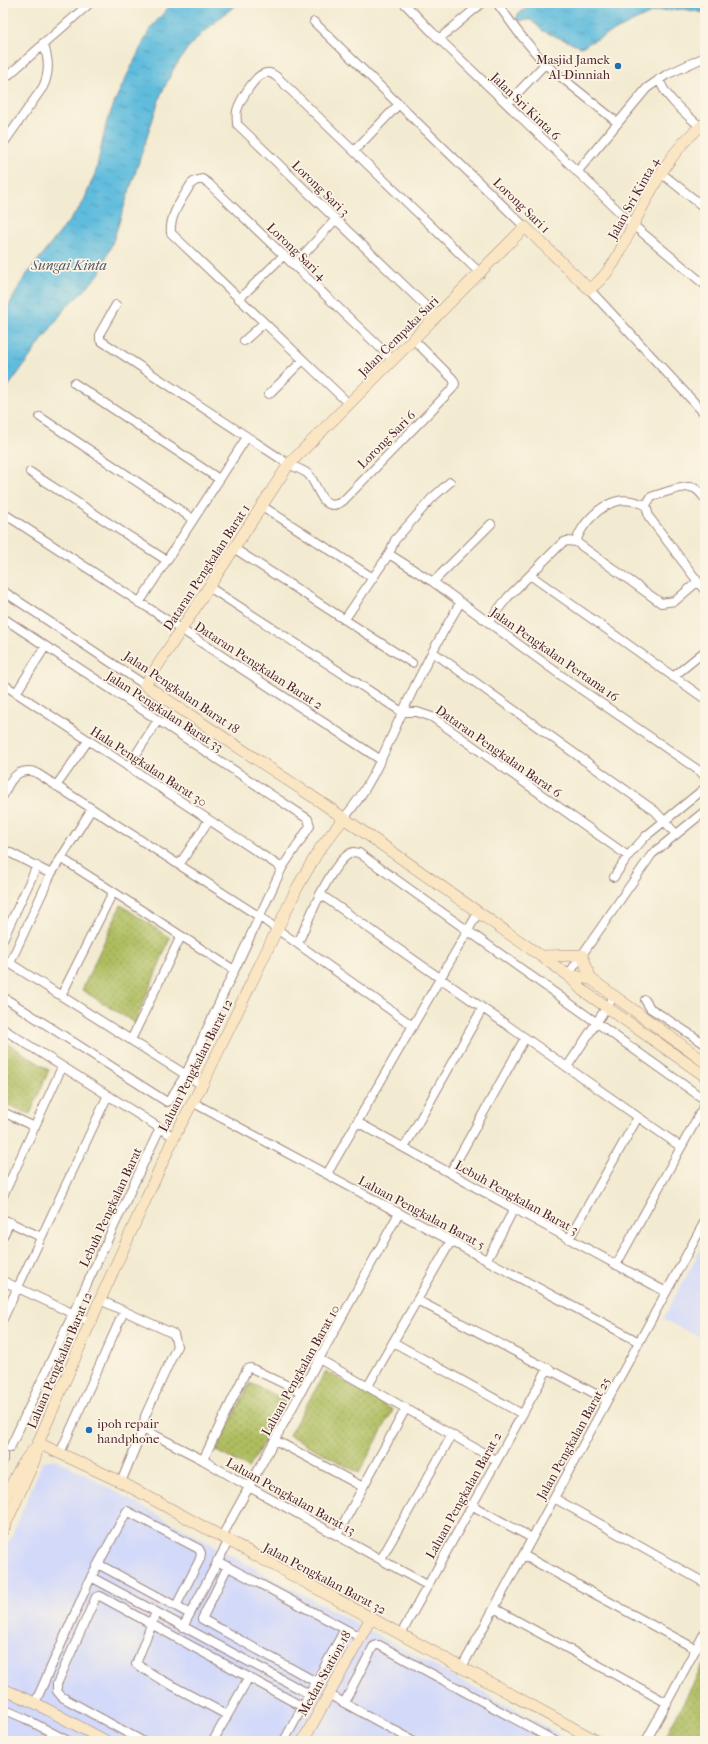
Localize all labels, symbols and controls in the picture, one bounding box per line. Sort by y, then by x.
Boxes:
place label: Masjid Jamek Al-Dinniah [536,52,611,82]
marker: Masjid Jamek Al-Dinniah [613,61,623,71]
street label: Jalan Sri Kinta 6 [487,69,564,144]
street label: Jalan Sri Kinta 4 [604,154,662,243]
street label: Lorong Sari 3 [289,157,352,219]
street label: Lorong Sari 1 [490,175,553,236]
street label: Lorong Sari 4 [264,219,329,283]
water label: Sungai Kinta [30,257,107,274]
street label: Jalan Cempaka Sari [354,293,442,380]
street label: Lorong Sari 6 [354,407,419,471]
street label: Dataran Pengkalan Barat 1 [160,501,253,633]
street label: Jalan Pengkalan Pertama 16 [487,604,623,705]
street label: Dataran Pengkalan Barat 2 [192,618,326,713]
street label: Jalan Pengkalan Barat 18 [120,648,242,737]
street label: Jalan Pengkalan Barat 33 [103,668,226,755]
street label: Dataran Pengkalan Barat 6 [433,702,565,801]
street label: Hala Pengkalan Barat 30 [88,723,210,810]
street label: Laluan Pengkalan Barat 12 [155,996,236,1134]
street label: Lebuh Pengkalan Barat [76,1145,145,1269]
street label: Lebuh Pengkalan Barat 3 [453,1157,581,1238]
street label: Laluan Pengkalan Barat 5 [356,1173,488,1252]
street label: Laluan Pengkalan Barat 12 [24,1289,95,1431]
street label: Laluan Pengkalan Barat 10 [258,1302,343,1438]
street label: Jalan Pengkalan Barat 25 [533,1374,613,1503]
place label: ipoh repair handphone [97,1416,160,1446]
marker: ipoh repair handphone [84,1425,94,1435]
street label: Laluan Pengkalan Barat 2 [422,1429,505,1561]
street label: Laluan Pengkalan Barat 13 [223,1455,358,1538]
street label: Jalan Pengkalan Barat 32 [260,1539,389,1617]
street label: Medan Station 18 [295,1628,354,1719]

